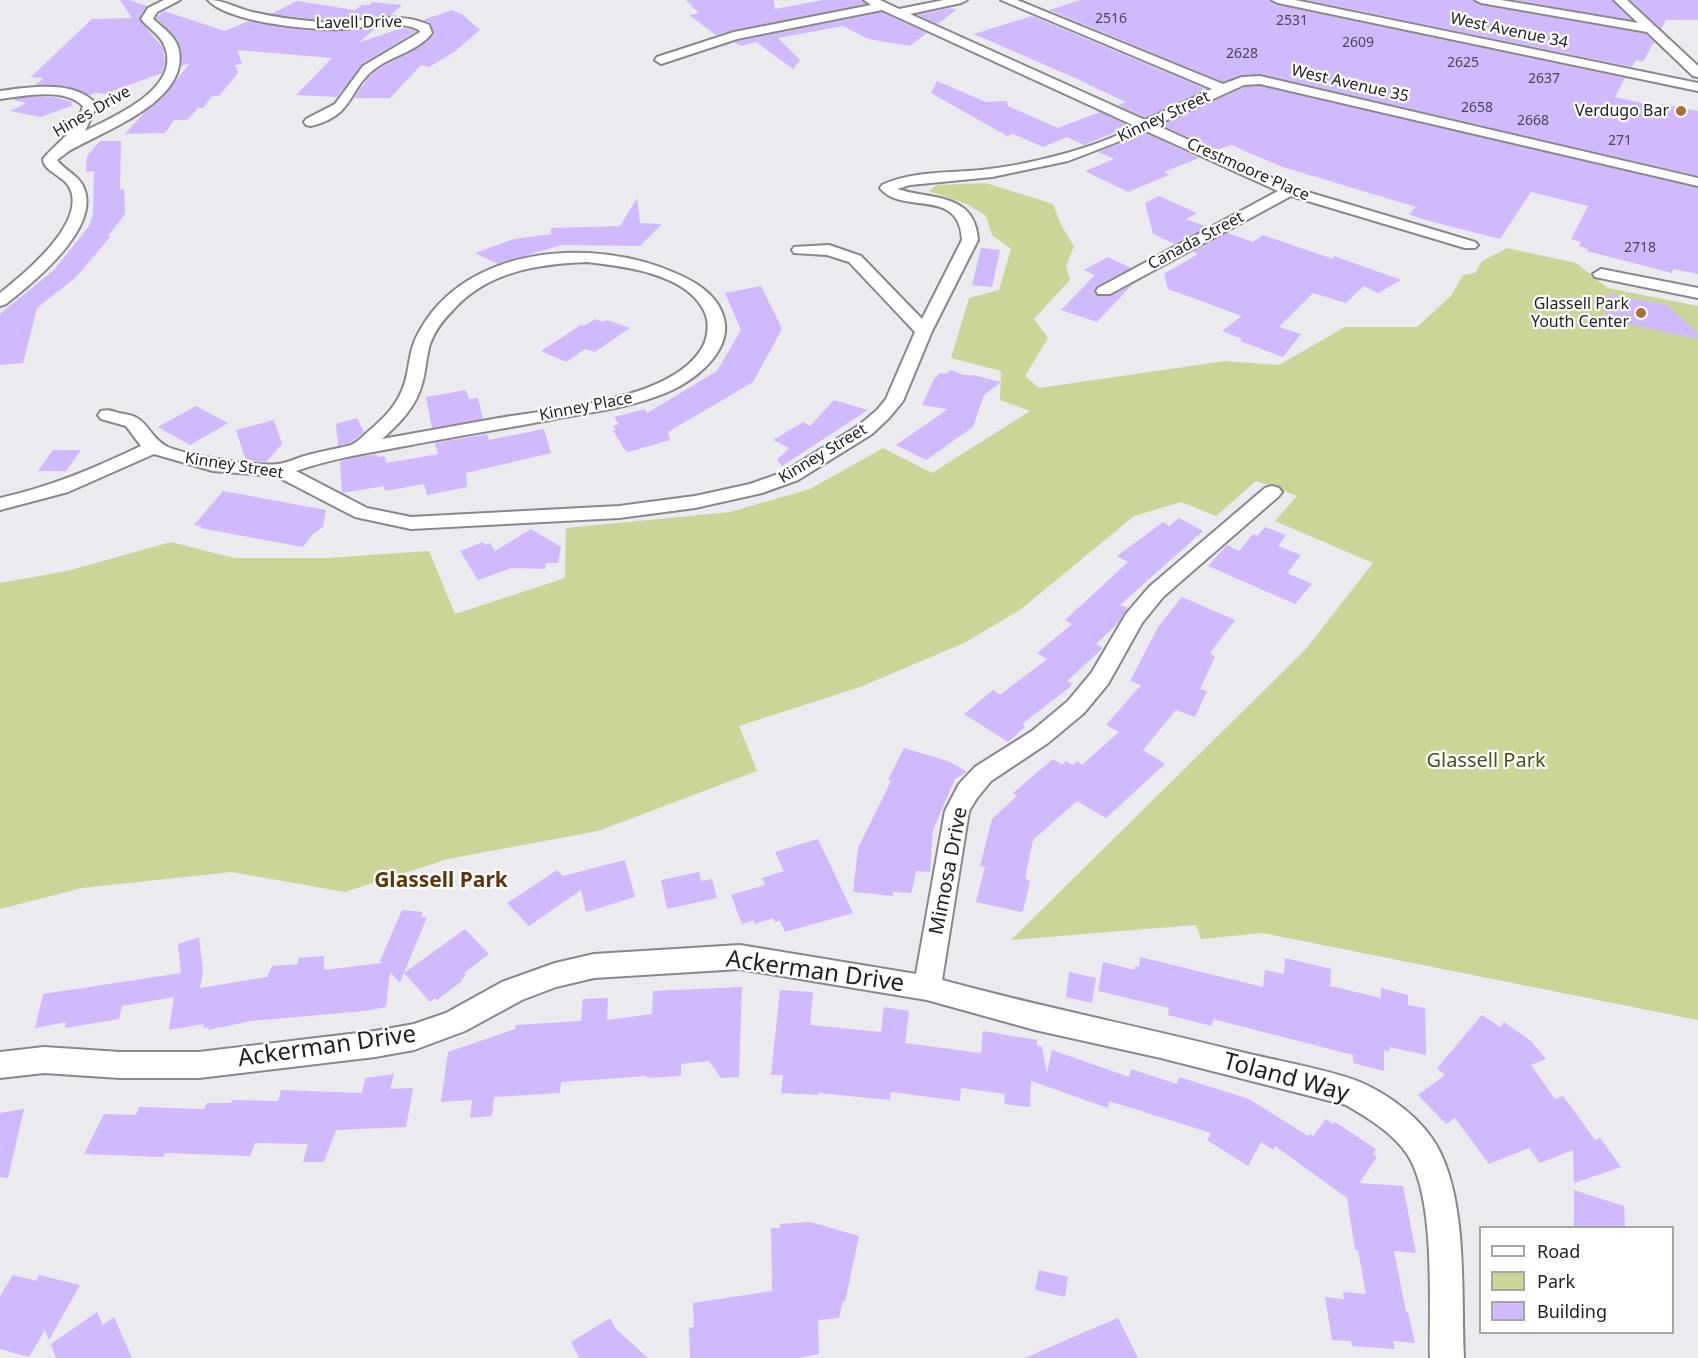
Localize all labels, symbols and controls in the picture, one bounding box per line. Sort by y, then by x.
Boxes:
street label: West Avenue 34 [1448,9,1570,53]
house number: 2516 [1095,11,1127,27]
street label: Lavell Drive [316,13,402,33]
house number: 2531 [1276,13,1308,29]
house number: 2609 [1342,35,1374,51]
house number: 2628 [1226,46,1258,62]
house number: 2625 [1447,55,1479,71]
street label: West Avenue 35 [1289,61,1411,107]
house number: 2637 [1528,71,1560,87]
street label: Hines Drive [50,82,134,142]
street label: Kinney Street [1115,87,1213,147]
house number: 2658 [1461,100,1493,116]
place label: Verdugo Bar [1575,101,1669,121]
marker: Verdugo Bar [1674,104,1688,118]
house number: 2668 [1517,113,1549,129]
house number: 271 [1608,133,1632,149]
street label: Crestmoore Place [1184,134,1312,206]
street label: Canada Street [1145,208,1247,274]
house number: 2718 [1624,240,1656,256]
place label: Glassell Park Youth Center [1531,294,1629,332]
marker: Glassell Park Youth Center [1634,306,1648,320]
street label: Kinney Place [538,389,634,425]
street label: Kinney Street [775,420,871,488]
street label: Kinney Street [183,449,285,483]
park label: Glassell Park [1426,749,1546,773]
street label: Mimosa Drive [925,805,973,937]
district label: Glassell Park [374,868,508,894]
street label: Ackerman Drive [724,945,906,999]
street label: Ackerman Drive [236,1020,418,1074]
street label: Toland Way [1220,1047,1352,1109]
legend [1479,1226,1674,1334]
text: Road [1537,1239,1580,1263]
text: Park [1537,1269,1575,1293]
text: Building [1537,1299,1607,1323]

